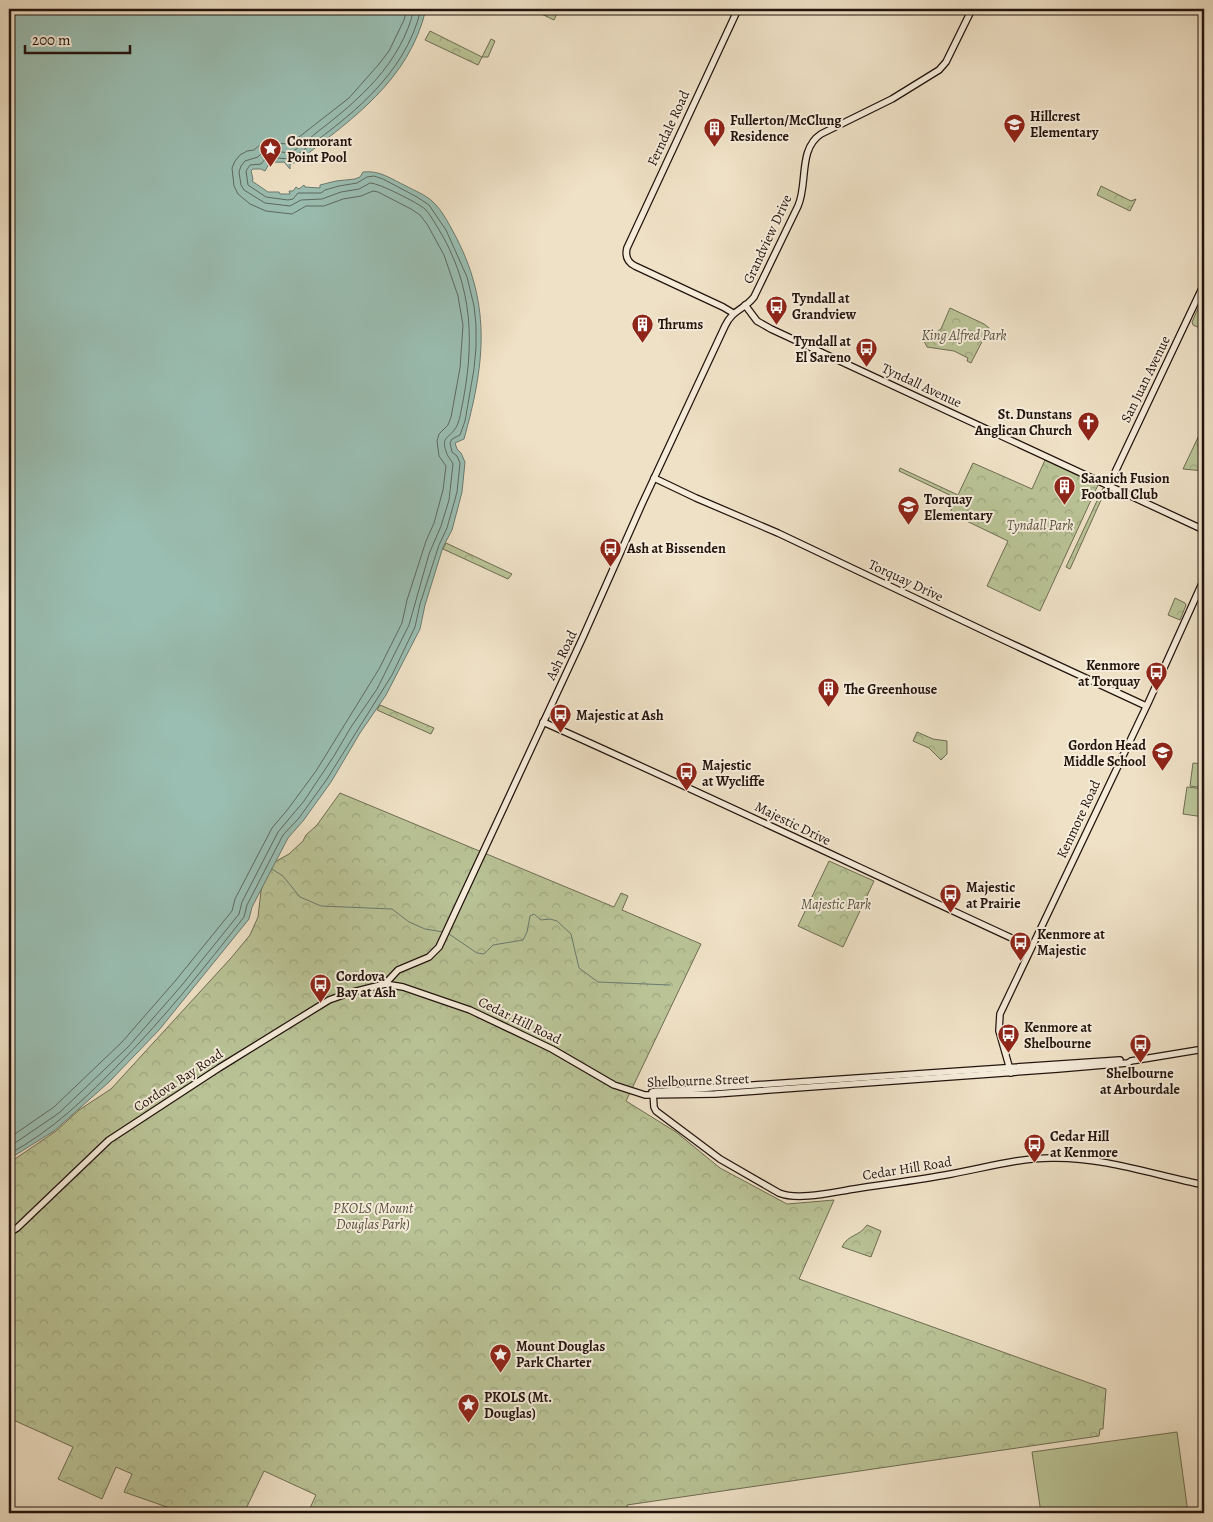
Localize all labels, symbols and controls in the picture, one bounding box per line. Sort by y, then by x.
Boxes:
scale bar [25,22,130,54]
text: 200 m [32,30,71,50]
street label: Ferndale Road [643,87,694,169]
place label: Hillcrest Elementary [1030,107,1099,142]
place label: Fullerton/McClung Residence [730,111,842,146]
school or university icon: Hillcrest Elementary [1002,112,1026,143]
building icon: Fullerton/McClung Residence [702,116,726,147]
place label: Cormorant Point Pool [287,132,353,167]
place icon: Cormorant Point Pool [259,137,283,168]
street label: Grandview Drive [738,191,796,287]
place label: Tyndall at Grandview [792,289,857,324]
bus stop icon: Tyndall at Grandview [764,294,788,325]
building icon: Thrums [630,312,654,343]
place label: Thrums [658,315,703,334]
park label: King Alfred Park [921,326,1007,345]
place label: Tyndall at El Sareno [793,332,851,367]
street label: San Juan Avenue [1116,333,1175,426]
bus stop icon: Tyndall at El Sareno [855,337,879,368]
street label: Tyndall Avenue [879,359,965,412]
place label: St. Dunstans Anglican Church [974,405,1072,440]
church icon: St. Dunstans Anglican Church [1076,410,1100,441]
place label: Saanich Fusion Football Club [1081,469,1170,504]
building icon: Saanich Fusion Football Club [1053,474,1077,505]
place label: Torquay Elementary [924,490,993,525]
school or university icon: Torquay Elementary [896,495,920,526]
park label: Tyndall Park [1007,516,1073,535]
bus stop icon: Ash at Bissenden [599,536,623,567]
place label: Ash at Bissenden [626,539,726,558]
street label: Torquay Drive [865,555,946,606]
street label: Ash Road [541,627,582,684]
place label: Kenmore at Torquay [1078,656,1141,691]
bus stop icon: Kenmore at Torquay [1144,661,1168,692]
building icon: The Greenhouse [816,677,840,708]
place label: The Greenhouse [844,680,938,699]
bus stop icon: Majestic at Ash [548,703,572,734]
place label: Majestic at Ash [576,706,664,725]
place label: Gordon Head Middle School [1064,736,1146,771]
school or university icon: Gordon Head Middle School [1150,741,1174,772]
place label: Majestic at Wycliffe [702,756,765,791]
bus stop icon: Majestic at Wycliffe [674,761,698,792]
street label: Kenmore Road [1052,777,1105,861]
street label: Majestic Drive [752,797,834,850]
place label: Majestic at Prairie [966,878,1021,913]
bus stop icon: Majestic at Prairie [938,883,962,914]
park label: Majestic Park [801,895,871,914]
place label: Kenmore at Majestic [1037,925,1105,960]
bus stop icon: Kenmore at Majestic [1009,930,1033,961]
place label: Cordova Bay at Ash [336,967,397,1002]
bus stop icon: Cordova Bay at Ash [308,972,332,1003]
street label: Cedar Hill Road [475,992,565,1049]
place label: Kenmore at Shelbourne [1024,1018,1092,1053]
bus stop icon: Kenmore at Shelbourne [996,1023,1020,1054]
bus stop icon: Shelbourne at Arbourdale [1128,1033,1152,1064]
street label: Cordova Bay Road [130,1044,227,1116]
place label: Shelbourne at Arbourdale [1100,1064,1181,1099]
street label: Shelbourne Street [646,1069,750,1092]
place label: Cedar Hill at Kenmore [1050,1127,1118,1162]
bus stop icon: Cedar Hill at Kenmore [1022,1132,1046,1163]
street label: Cedar Hill Road [861,1152,954,1185]
park label: PKOLS (Mount Douglas Park) [333,1199,414,1234]
place label: Mount Douglas Park Charter [516,1337,605,1372]
place icon: Mount Douglas Park Charter [488,1342,512,1373]
place label: PKOLS (Mt. Douglas) [484,1388,552,1423]
place icon: PKOLS (Mt. Douglas) [456,1393,480,1424]

